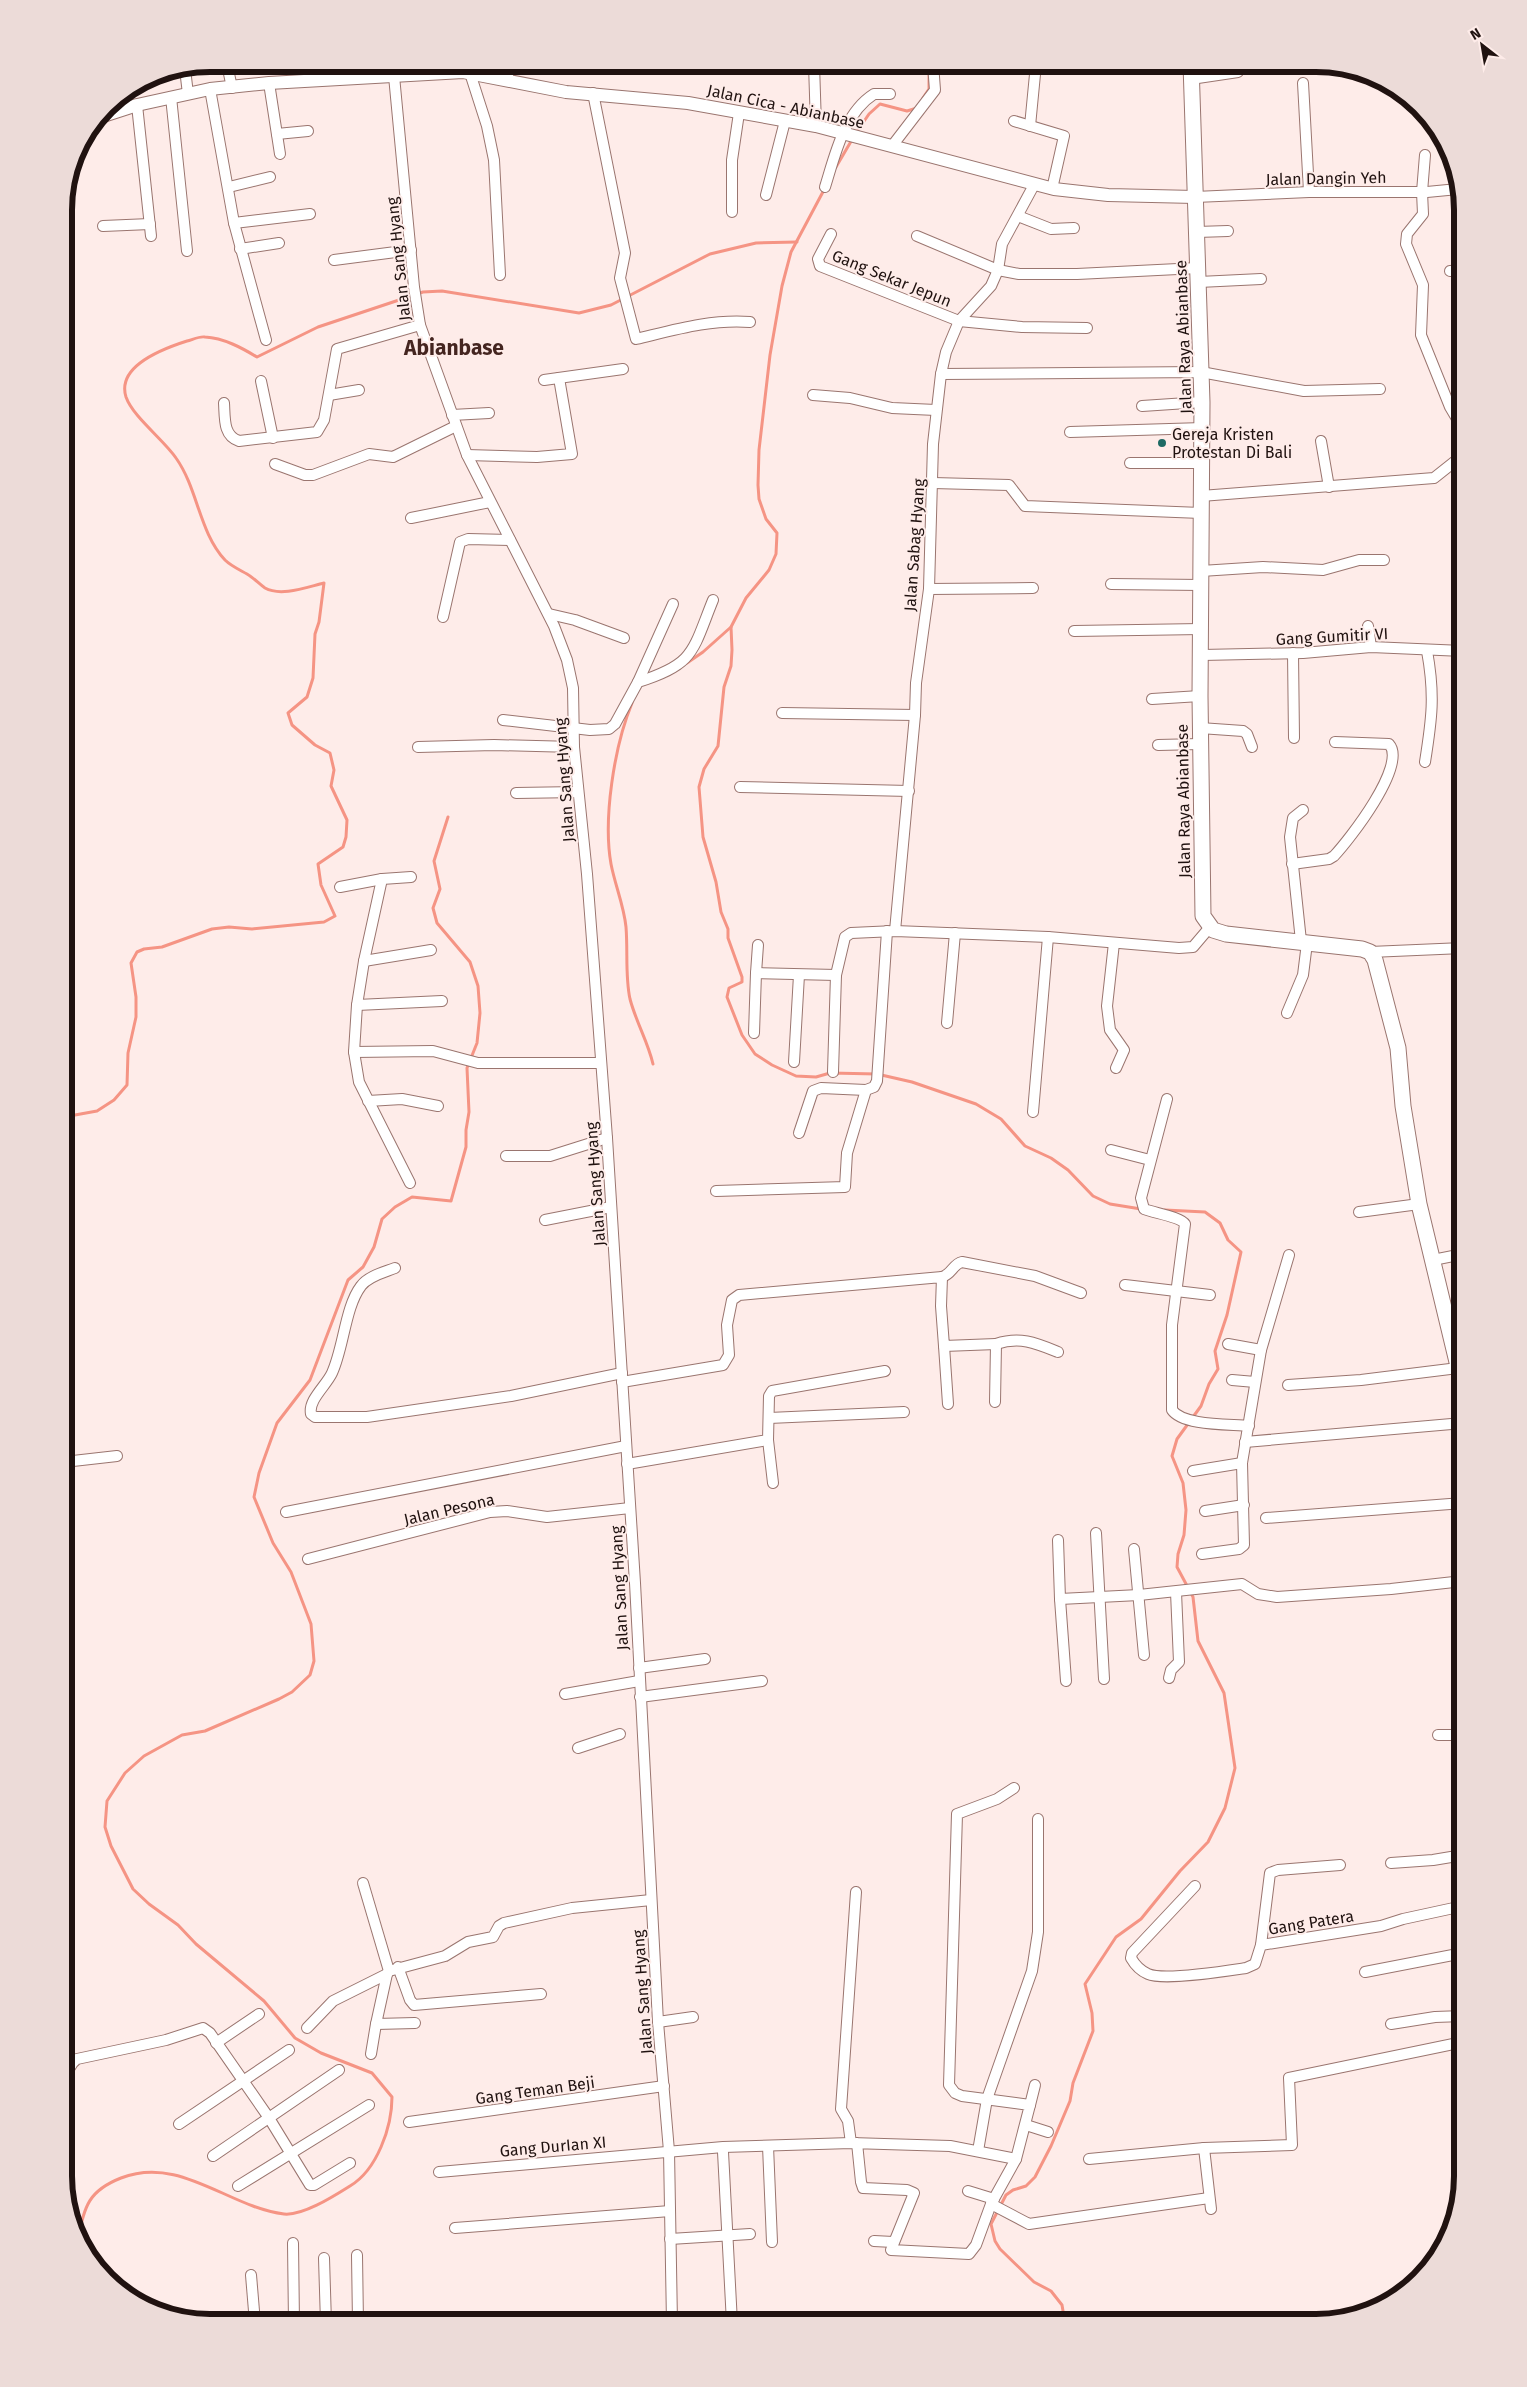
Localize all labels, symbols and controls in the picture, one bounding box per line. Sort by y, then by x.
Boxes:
north arrow [1457,20,1507,70]
text: N [1467,25,1484,44]
street label: Jalan Cica - Abianbase [706,81,866,132]
street label: Jalan Dangin Yeh [1265,168,1387,189]
street label: Jalan Sang Hyang [382,195,414,322]
street label: Gang Sekar Jepun [829,246,954,311]
street label: Jalan Raya Abianbase [1171,260,1196,414]
district label: Abianbase [403,335,504,361]
place label: Gereja Kristen Protestan Di Bali [1172,425,1292,462]
marker: Gereja Kristen Protestan Di Bali [1156,437,1168,449]
street label: Jalan Sabag Hyang [900,477,929,612]
street label: Gang Gumitir VI [1275,624,1389,649]
street label: Jalan Sang Hyang [551,716,578,843]
street label: Jalan Raya Abianbase [1173,724,1194,878]
street label: Jalan Sang Hyang [582,1120,609,1247]
street label: Jalan Pesona [402,1490,496,1529]
street label: Jalan Sang Hyang [607,1525,632,1651]
street label: Gang Patera [1267,1906,1355,1939]
street label: Jalan Sang Hyang [629,1928,656,2055]
street label: Gang Teman Beji [474,2073,596,2108]
street label: Gang DurIan XI [499,2132,607,2161]

